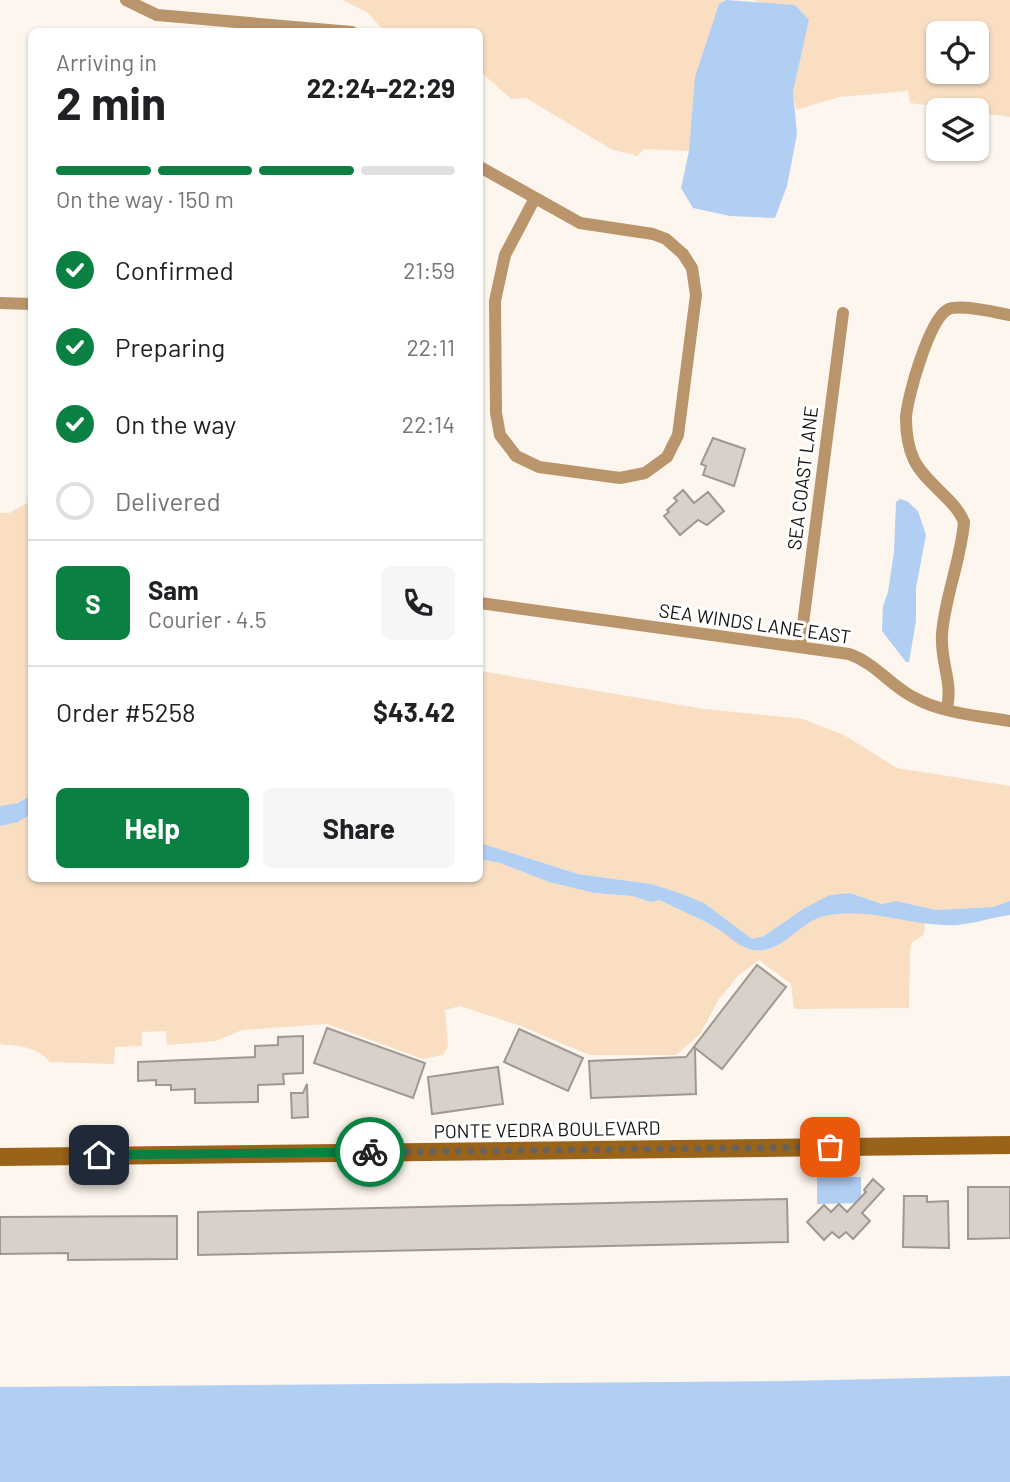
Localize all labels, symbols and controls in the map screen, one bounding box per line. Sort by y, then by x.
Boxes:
map controls [926,21,989,161]
button: locate [926,21,989,84]
text: Arriving in [56,48,157,76]
text: 22:24–22:29 [307,72,455,103]
text: 2 min [56,74,166,129]
button: layers [926,98,989,161]
text: On the way · 150 m [56,185,234,213]
icon: check [56,251,94,289]
text: Confirmed [115,254,234,285]
text: 21:59 [403,256,455,284]
icon: check [56,328,94,366]
text: Preparing [115,331,225,362]
text: 22:11 [406,333,455,361]
icon: check [56,405,94,443]
street label: SEA COAST LANE [782,405,822,551]
text: On the way [115,408,236,439]
text: 22:14 [402,410,455,438]
text: Delivered [115,485,221,516]
button: phone [381,566,455,640]
text: Sam [148,574,199,605]
text: S [85,588,101,619]
street label: SEA WINDS LANE EAST [658,598,852,648]
text: Courier · 4.5 [148,605,267,633]
text: Order #5258 [56,696,196,727]
text: $43.42 [373,696,455,727]
button: Help [56,788,249,868]
button: Share [263,788,455,868]
street label: PONTE VEDRA BOULEVARD [433,1116,661,1142]
courier [335,1117,405,1187]
pin [800,1117,860,1177]
pin [69,1125,129,1185]
icon: bag [811,1128,849,1166]
icon: bike [351,1133,389,1171]
icon: home [80,1136,118,1174]

